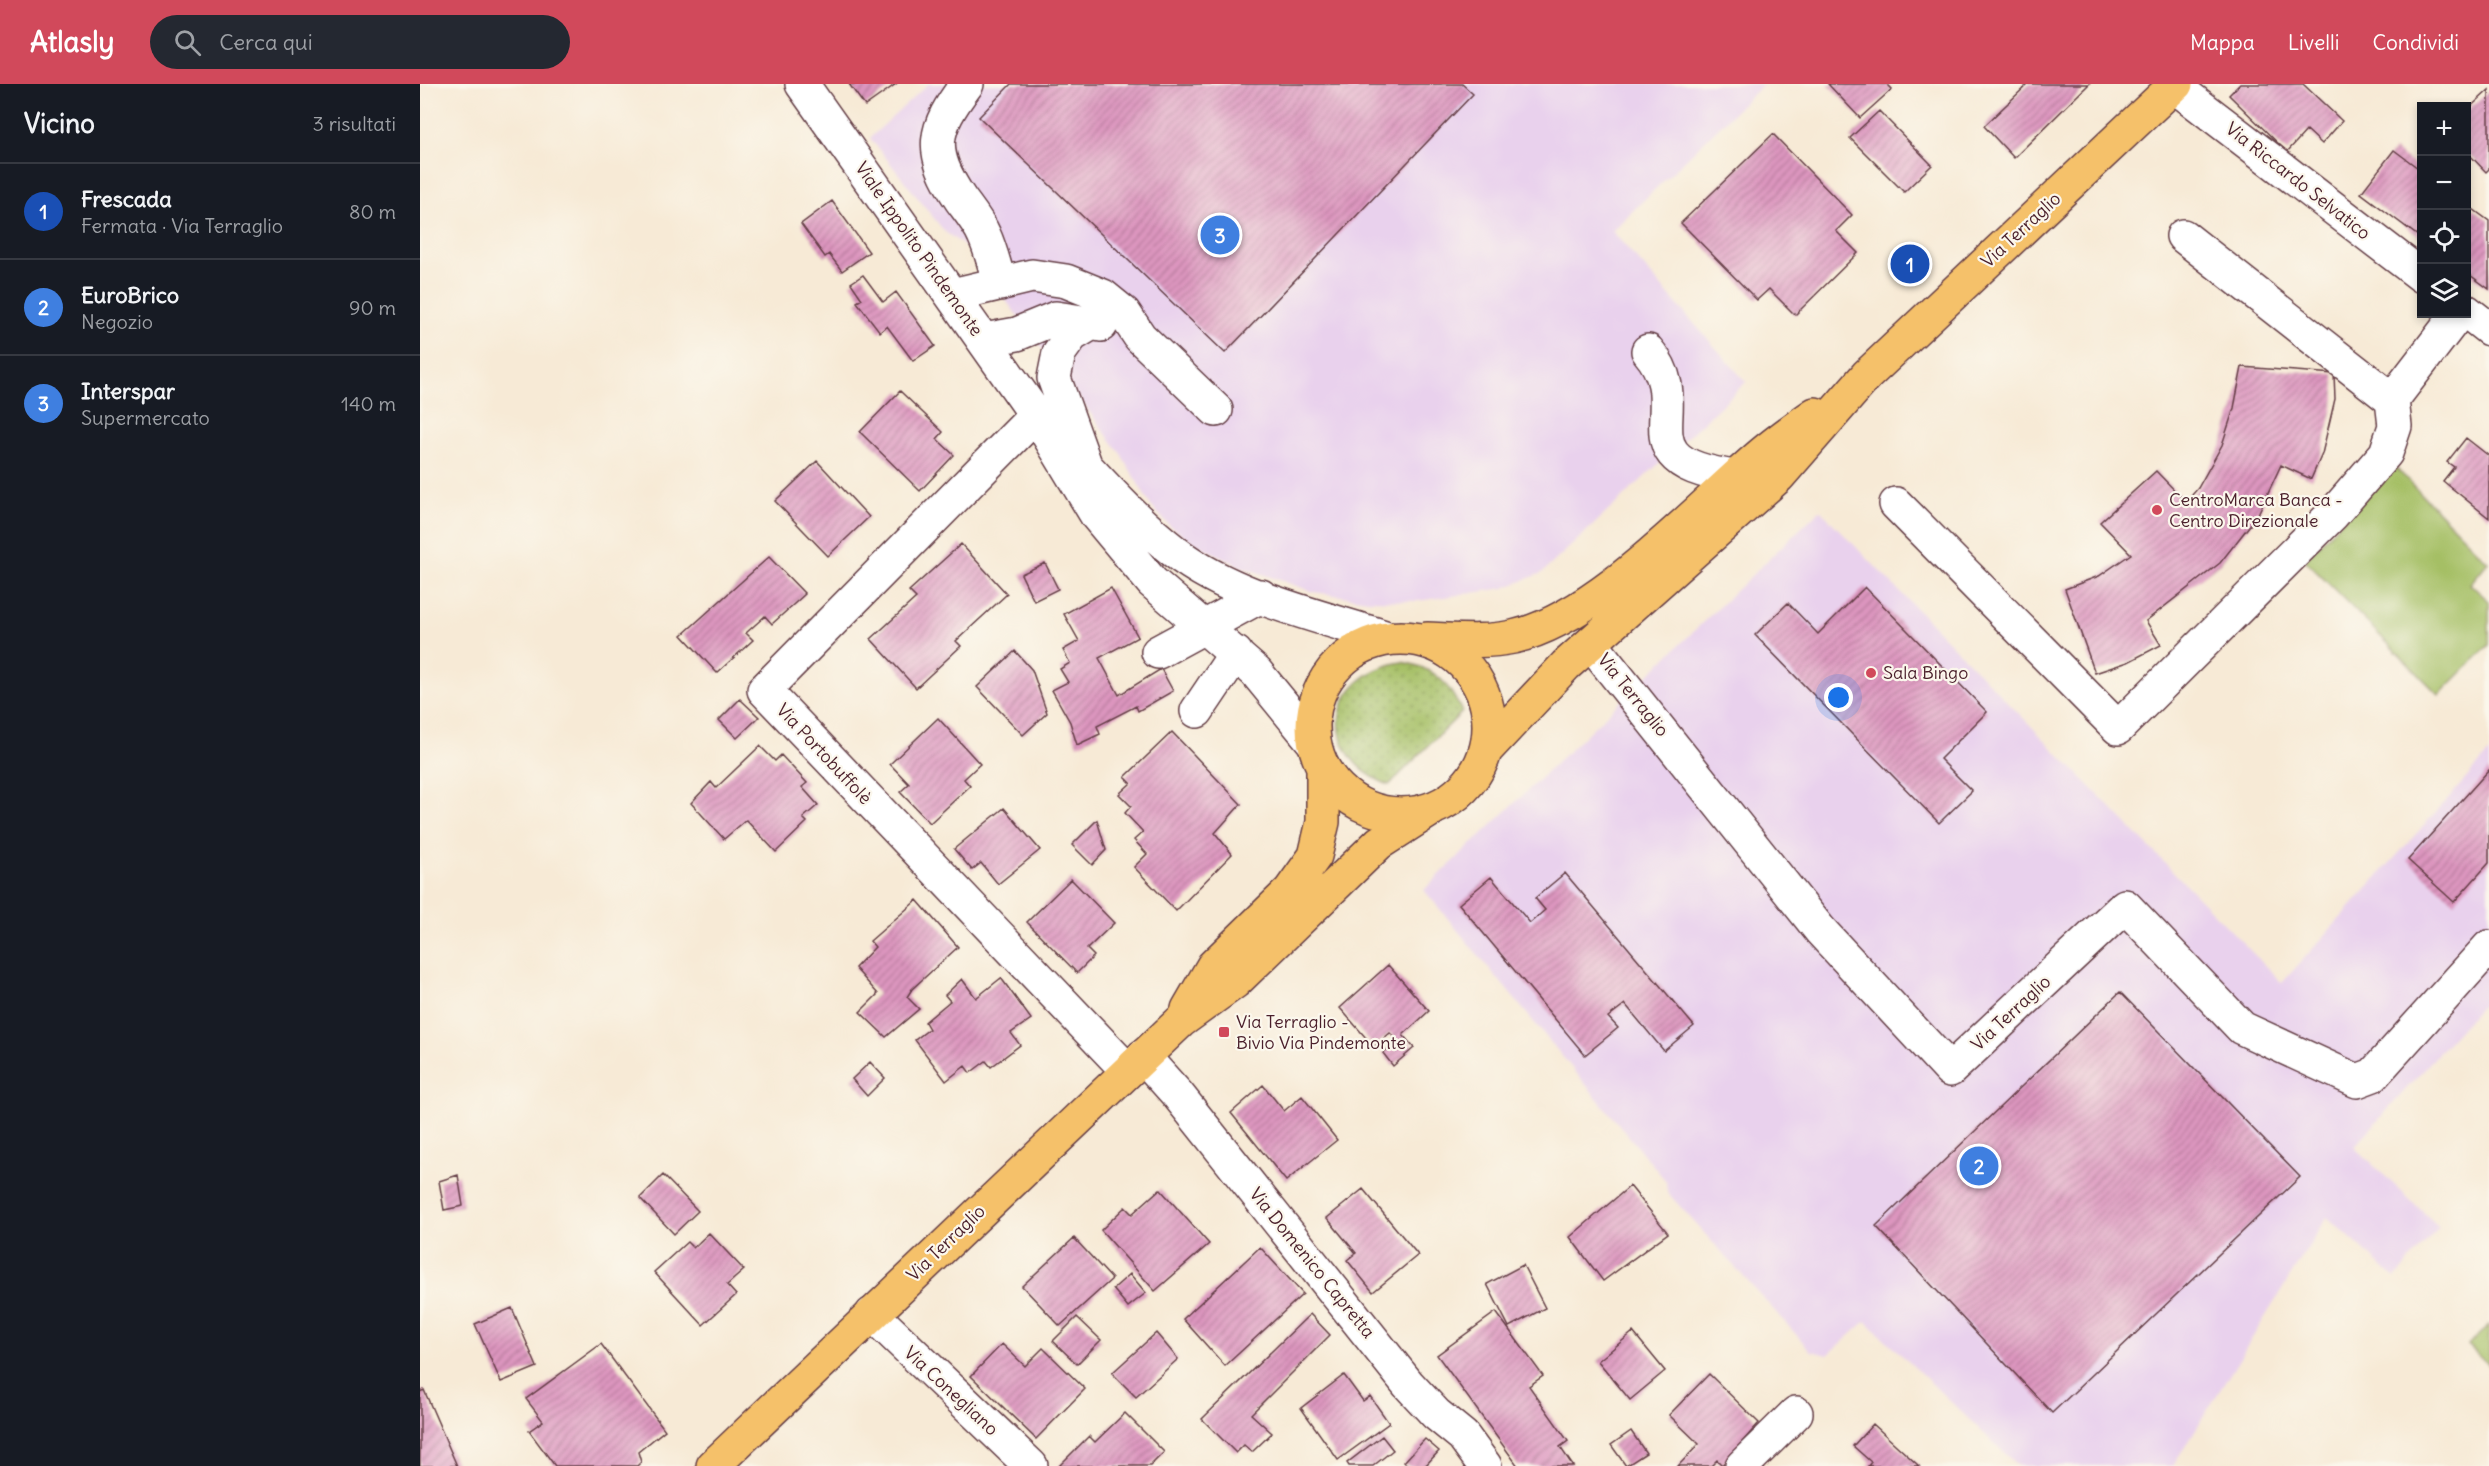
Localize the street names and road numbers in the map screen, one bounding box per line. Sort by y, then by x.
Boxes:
street label: Via Riccardo Selvatico [2221,117,2375,244]
street label: Viale Ippolito Pindemonte [850,157,988,340]
street label: Via Terraglio [1976,187,2065,272]
street label: Via Terraglio [1593,648,1674,741]
street label: Via Portobuffolè [772,698,877,809]
street label: Via Terraglio [1966,970,2055,1055]
street label: Via Domenico Capretta [1245,1183,1380,1343]
street label: Via Terraglio [901,1199,990,1286]
street label: Via Conegliano [899,1341,1003,1440]

